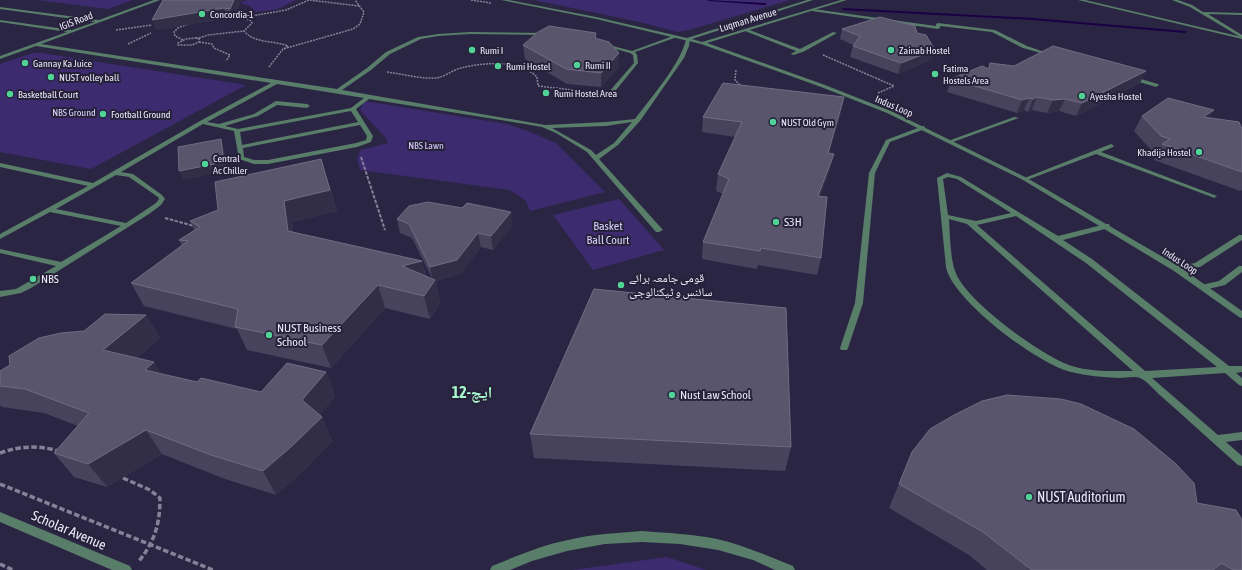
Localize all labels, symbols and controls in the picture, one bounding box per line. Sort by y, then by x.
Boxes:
street label: Luqman Avenue [718,6,778,34]
street label: IGIS Road [58,9,95,32]
marker: Concordia-1 [197,9,207,19]
place label: Concordia-1 [210,9,254,20]
marker: Rumi I [467,45,477,55]
place label: Rumi I [480,45,503,56]
marker: Zainab Hostel [886,45,896,55]
place label: Zainab Hostel [899,45,950,56]
marker: Gannay Ka Juice [20,58,30,68]
place label: Gannay Ka Juice [33,58,93,69]
marker: Rumi II [572,60,582,70]
place label: Rumi II [585,60,611,71]
marker: Rumi Hostel [493,61,503,71]
place label: Rumi Hostel [506,61,551,72]
place label: Fatima Hostels Area [943,63,989,86]
marker: Fatima Hostels Area [930,69,940,79]
marker: NUST volley ball [46,72,56,82]
place label: NUST volley ball [59,72,120,83]
marker: Rumi Hostel Area [541,88,551,98]
place label: Rumi Hostel Area [554,88,617,99]
marker: Basketball Court [5,89,15,99]
place label: Basketball Court [18,89,78,100]
marker: Ayesha Hostel [1077,91,1087,101]
place label: Ayesha Hostel [1090,91,1142,102]
street label: Indus Loop [873,93,915,119]
park label: NBS Ground [52,107,96,118]
marker: Football Ground [98,109,108,119]
place label: Football Ground [111,109,171,120]
marker: NUST Old Gym [768,117,778,127]
place label: NUST Old Gym [781,117,834,128]
park label: NBS Lawn [408,140,444,151]
place label: Khadija Hostel [1137,147,1191,158]
marker: Khadija Hostel [1194,147,1204,157]
place label: Central Ac Chiller [213,153,248,176]
marker: Central Ac Chiller [200,159,210,169]
place label: S3H [784,215,802,229]
marker: S3H [771,217,781,227]
park label: Basket Ball Court [587,219,630,247]
street label: Indus Loop [1160,246,1200,277]
place label: قومی جامعہ برائے سائنس و ٹیکنالوجی [629,271,712,299]
place label: NBS [41,272,59,286]
marker: NBS [28,274,38,284]
marker: قومی جامعہ برائے سائنس و ٹیکنالوجی [616,280,626,290]
place label: NUST Business School [277,321,341,349]
marker: NUST Business School [264,330,274,340]
district label: ایچ-12 [452,383,492,403]
place label: Nust Law School [680,388,752,402]
marker: Nust Law School [667,390,677,400]
place label: NUST Auditorium [1037,489,1126,505]
marker: NUST Auditorium [1024,492,1034,502]
street label: Scholar Avenue [29,507,109,553]

